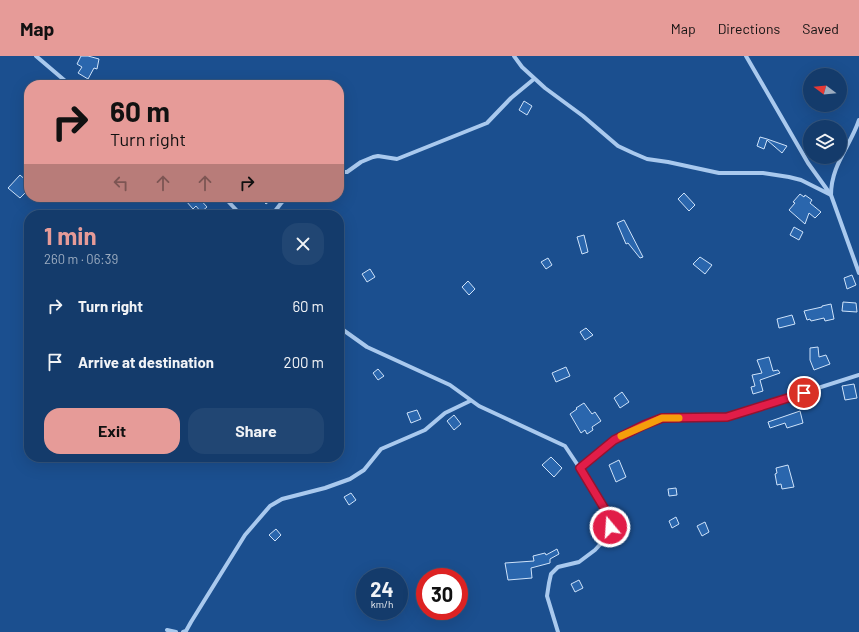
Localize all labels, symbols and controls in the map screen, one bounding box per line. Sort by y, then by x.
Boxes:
text: Map [20,17,54,40]
text: Map [671,20,696,37]
text: Directions [718,20,780,37]
text: Saved [802,20,839,37]
north arrow [803,68,847,112]
map controls [803,68,847,164]
text: 60 m [110,94,170,128]
icon: right [44,96,96,148]
button: layers [803,120,847,164]
text: Turn right [110,128,186,150]
icon: left [110,172,132,194]
icon: ahead [152,172,174,194]
icon: ahead [194,172,216,194]
icon: right [236,172,258,194]
text: 1 min [44,221,97,250]
button: close [282,223,324,265]
text: 260 m · 06:39 [44,251,118,267]
icon: right [44,295,66,317]
text: Turn right [78,297,143,315]
text: 60 m [292,297,324,315]
icon: arrive [44,351,66,373]
text: Arrive at destination [78,353,214,371]
text: 200 m [284,353,324,371]
pin [787,376,821,410]
icon: arrive [793,382,815,404]
button: Exit [44,408,180,454]
button: Share [188,408,324,454]
position arrow [589,506,631,548]
speed limit sign: 30 [416,568,468,620]
text: 24 [370,577,394,601]
text: km/h [371,598,393,610]

